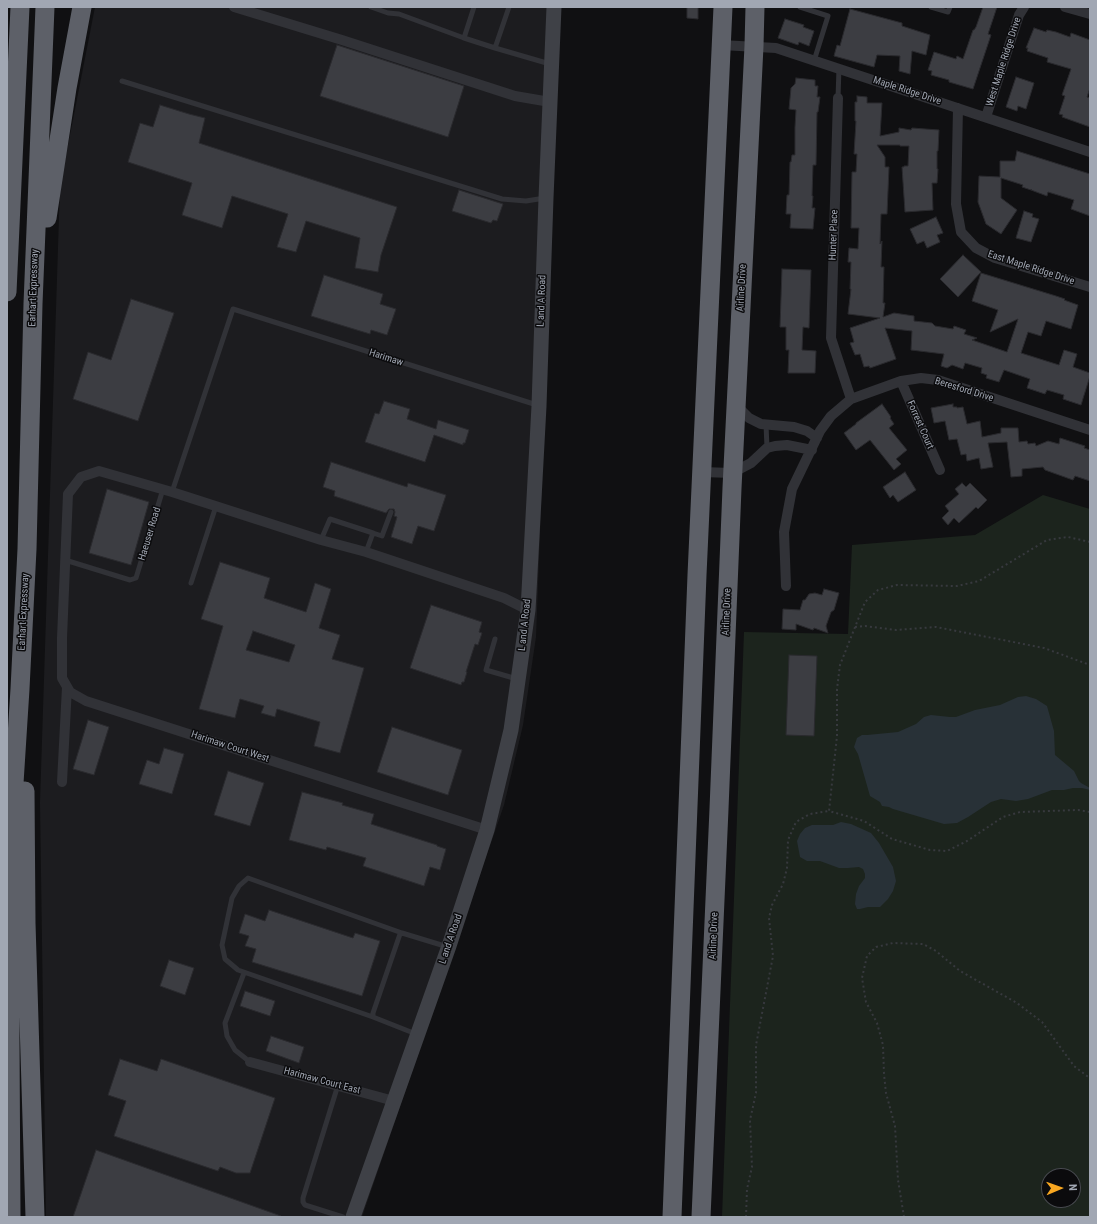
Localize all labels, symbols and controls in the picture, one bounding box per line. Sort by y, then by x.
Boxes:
street label: West Maple Ridge Drive [984,16,1024,108]
street label: Maple Ridge Drive [871,74,943,108]
street label: Hunter Place [827,209,841,261]
street label: East Maple Ridge Drive [986,248,1076,288]
street label: Earhart Expressway [27,249,41,327]
street label: Airline Drive [735,264,749,312]
street label: L and A Road [535,275,549,327]
street label: Harimaw [367,347,405,369]
street label: Beresford Drive [933,375,995,405]
street label: Forrest Court [904,399,936,451]
street label: Haeuser Road [136,506,164,562]
street label: Earhart Expressway [16,573,32,651]
street label: Airline Drive [720,588,734,636]
street label: L and A Road [516,598,534,652]
street label: Harimaw Court West [190,729,270,765]
street label: L and A Road [437,912,465,966]
street label: Airline Drive [707,912,721,960]
street label: Harimaw Court East [282,1065,362,1097]
north arrow [1041,1168,1081,1208]
text: N [1066,1184,1079,1191]

